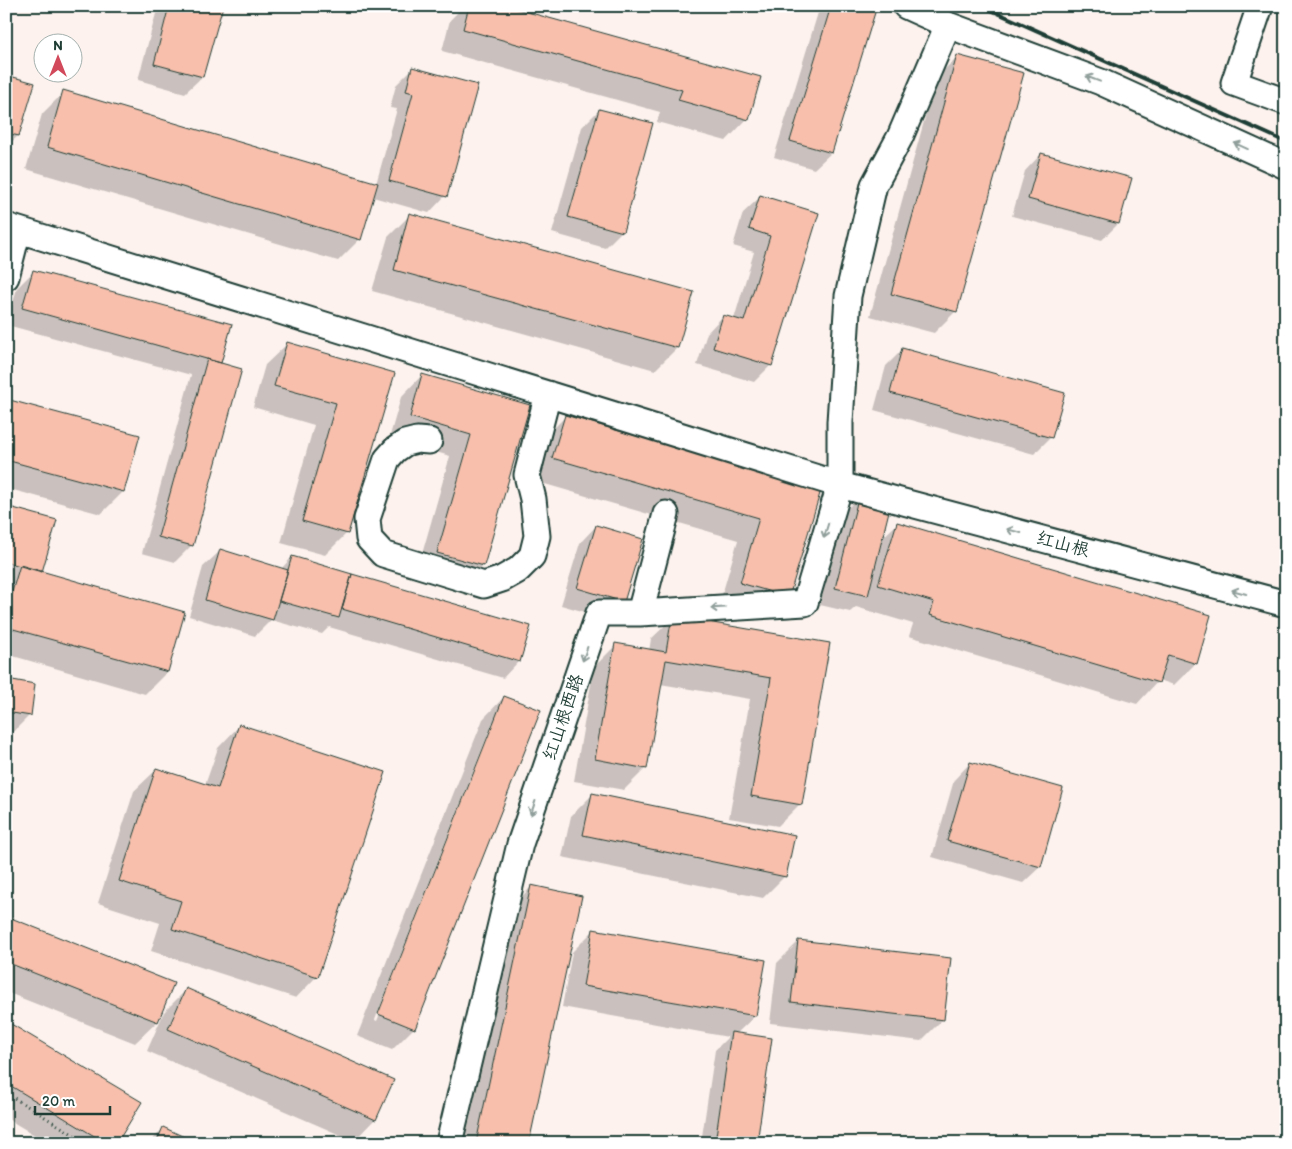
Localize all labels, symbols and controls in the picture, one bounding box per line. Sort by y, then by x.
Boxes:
north arrow [32,32,82,82]
text: N [53,37,63,54]
one-way arrow [1086,74,1101,84]
one-way arrow [1234,141,1249,150]
one-way arrow [821,523,831,539]
one-way arrow [1007,526,1023,536]
street label: 红山根 [1034,526,1092,562]
one-way arrow [1231,586,1247,596]
one-way arrow [710,604,726,613]
one-way arrow [580,645,589,661]
street label: 红山根西路 [538,671,588,763]
one-way arrow [528,799,537,815]
scale bar [35,1084,110,1116]
text: 20 m [42,1092,76,1110]

